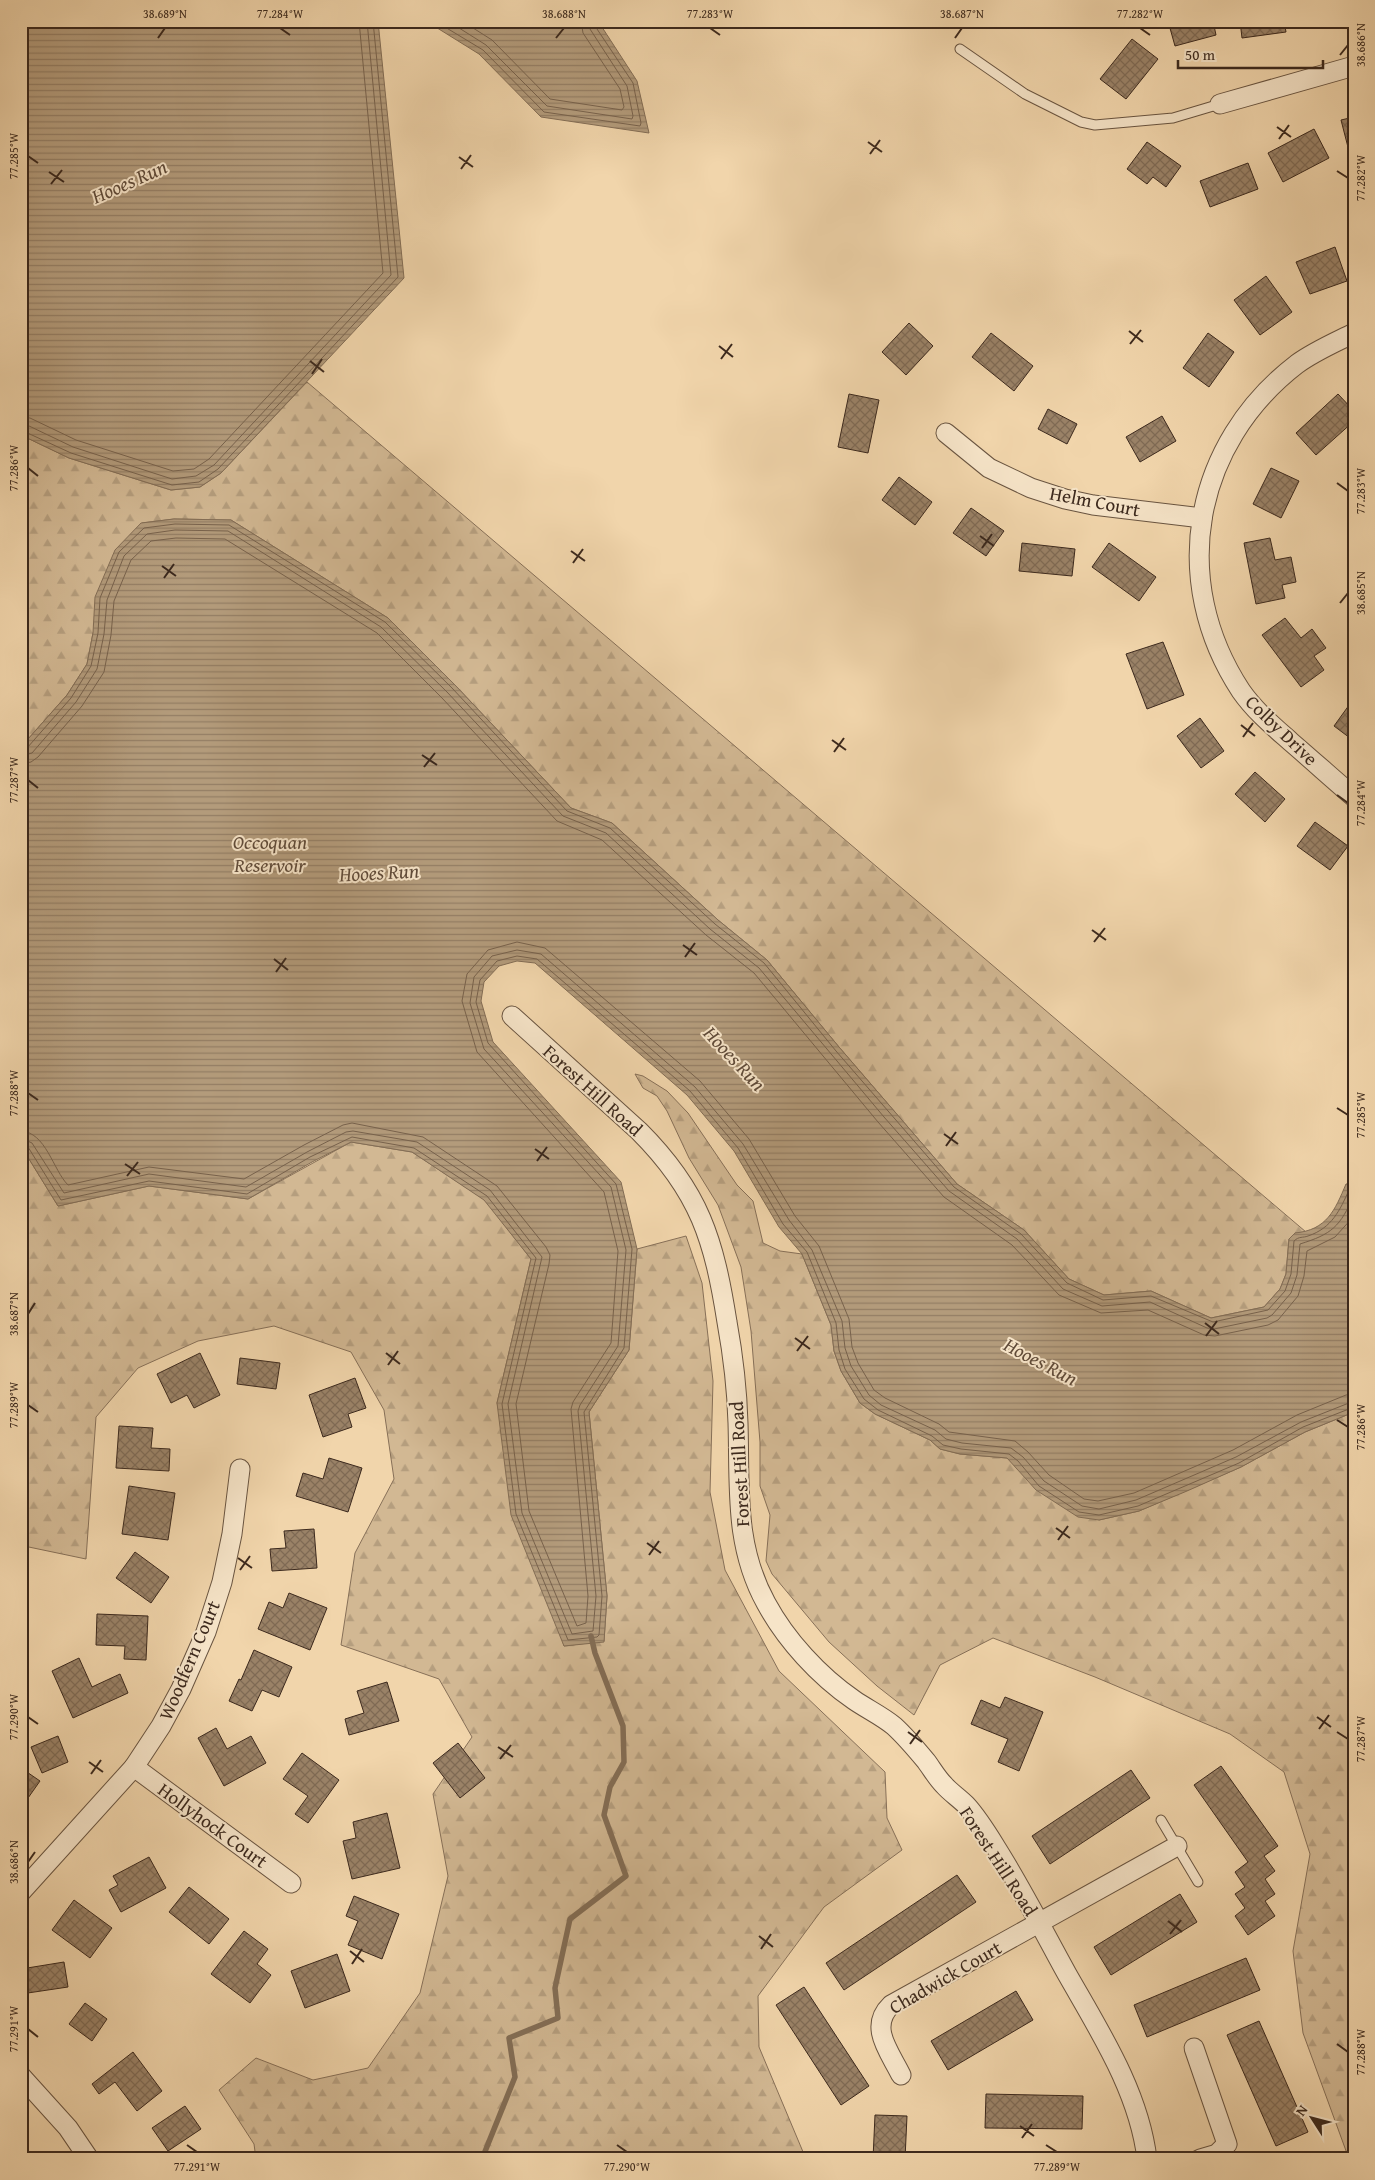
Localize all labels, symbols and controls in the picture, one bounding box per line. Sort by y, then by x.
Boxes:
text: 38.689°N [143,5,187,22]
text: 77.284°W [257,5,304,22]
text: 38.688°N [542,5,586,22]
text: 77.283°W [687,5,734,22]
text: 38.687°N [940,5,984,22]
text: 77.282°W [1117,5,1164,22]
text: 38.686°N [1352,23,1369,67]
scale bar [1178,38,1322,70]
text: 50 m [1185,44,1216,65]
text: 77.285°W [5,132,22,179]
water label: Hooes Run [86,152,171,211]
text: 77.282°W [1352,154,1369,201]
text: 77.286°W [5,444,22,491]
text: 77.283°W [1352,467,1369,514]
street label: Helm Court [1047,479,1143,524]
text: 38.685°N [1352,571,1369,615]
street label: Colby Drive [1239,688,1325,772]
text: 77.287°W [5,756,22,803]
text: 77.284°W [1352,779,1369,826]
water label: Occoquan Reservoir [233,827,307,879]
water label: Hooes Run [337,855,420,889]
water label: Hooes Run [697,1018,773,1097]
street label: Forest Hill Road [537,1038,650,1143]
text: 77.288°W [5,1069,22,1116]
text: 77.285°W [1352,1091,1369,1138]
text: 38.687°N [5,1292,22,1336]
water label: Hooes Run [998,1329,1083,1393]
text: 77.289°W [5,1381,22,1428]
street label: Forest Hill Road [722,1400,756,1527]
text: 77.286°W [1352,1403,1369,1450]
street label: Woodfern Court [151,1596,227,1724]
text: 77.290°W [5,1693,22,1740]
text: 77.287°W [1352,1715,1369,1762]
street label: Hollyhock Court [152,1776,274,1875]
street label: Forest Hill Road [953,1801,1045,1922]
text: 38.686°N [5,1840,22,1884]
street label: Chadwick Court [884,1933,1007,2021]
text: 77.291°W [5,2005,22,2052]
text: 77.288°W [1352,2028,1369,2075]
north arrow [1288,2092,1338,2142]
text: N [1291,2100,1313,2120]
text: 77.291°W [174,2158,221,2175]
text: 77.290°W [604,2158,651,2175]
text: 77.289°W [1034,2158,1081,2175]

